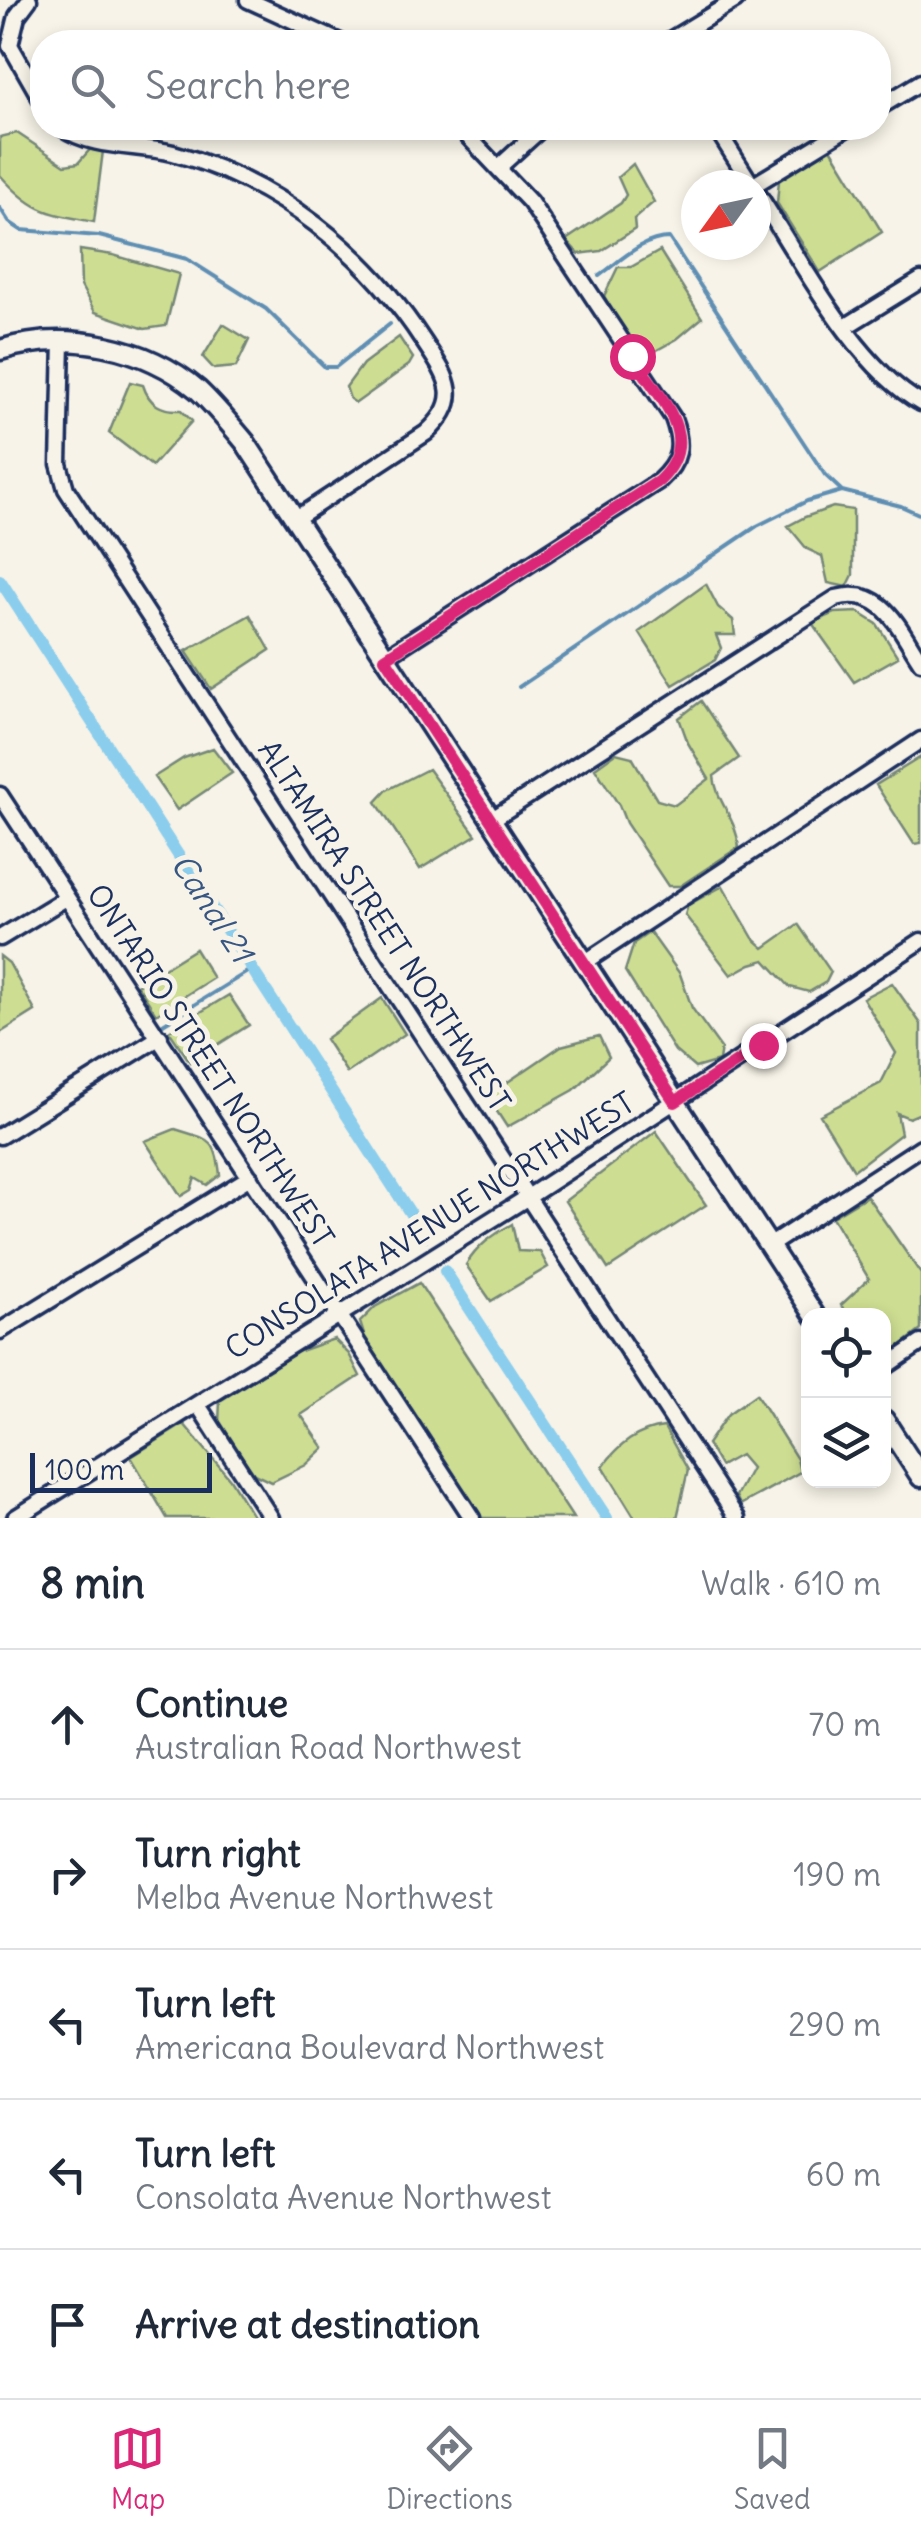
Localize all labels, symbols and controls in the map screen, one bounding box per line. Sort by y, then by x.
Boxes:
search box [30,30,891,140]
icon: search [65,58,120,113]
text: Search here [145,62,351,109]
north arrow [681,170,771,260]
route start [610,334,656,380]
street label: ALTAMIRA STREET NORTHWEST [250,733,519,1118]
water label: Canal 21 [162,846,264,972]
street label: ONTARIO STREET NORTHWEST [79,877,343,1254]
route end [741,1023,787,1069]
street label: CONSOLATA AVENUE NORTHWEST [218,1083,641,1367]
map controls [801,1308,891,1488]
button: locate [801,1308,891,1398]
button: layers [801,1398,891,1488]
scale bar [30,1448,212,1492]
text: 100 m [45,1452,124,1488]
text: 8 min [40,1557,145,1609]
text: Walk · 610 m [701,1563,881,1604]
text: Continue [135,1680,288,1727]
icon: ahead [40,1697,95,1752]
text: 70 m [809,1704,881,1745]
text: Australian Road Northwest [135,1727,522,1768]
text: Turn right [135,1830,301,1877]
icon: right [40,1847,95,1902]
text: 190 m [793,1854,881,1895]
text: Melba Avenue Northwest [135,1877,493,1918]
text: Turn left [135,1980,275,2027]
icon: left [40,1997,95,2052]
text: 290 m [788,2004,881,2045]
text: Americana Boulevard Northwest [135,2027,604,2068]
text: Turn left [135,2130,275,2177]
icon: left [40,2147,95,2202]
text: 60 m [806,2154,881,2195]
text: Consolata Avenue Northwest [135,2177,551,2218]
icon: arrive [40,2297,95,2352]
text: Arrive at destination [135,2301,480,2348]
tab: Map [110,2421,165,2517]
tab: Directions [386,2421,513,2517]
tab: Saved [734,2421,811,2517]

